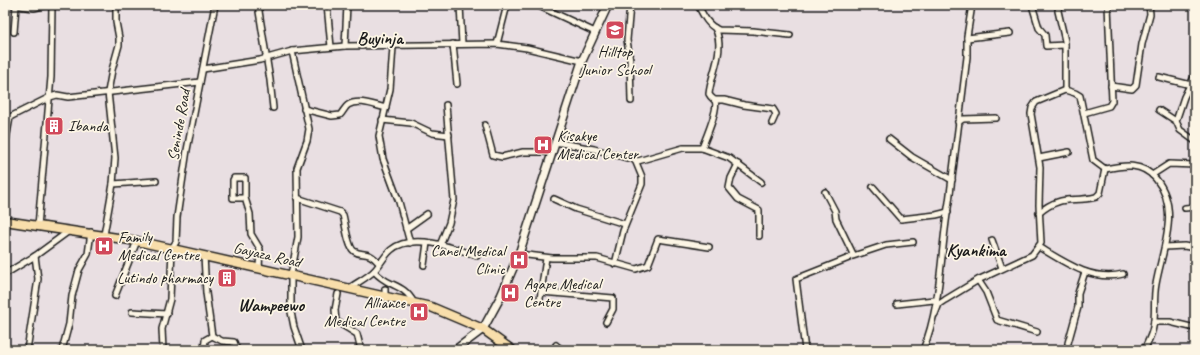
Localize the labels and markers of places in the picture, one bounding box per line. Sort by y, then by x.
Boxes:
school or university icon: Hilltop Junior School [604,19,626,41]
place label: Hilltop Junior School [578,42,654,80]
building icon: Ibanda [43,115,65,137]
place label: Ibanda [68,116,110,136]
place label: Kisakye Medical Center [557,126,639,164]
hospital icon: Kisakye Medical Center [532,134,554,156]
place label: Family Medical Centre [118,227,201,265]
hospital icon: Family Medical Centre [93,235,115,257]
place label: Canel Medical Clinic [431,241,508,279]
hospital icon: Canel Medical Clinic [508,249,530,271]
building icon: Lutindo pharmacy [216,267,238,289]
place label: Lutindo pharmacy [117,268,215,288]
place label: Agape Medical Centre [524,274,604,312]
hospital icon: Agape Medical Centre [499,282,521,304]
place label: Alliance Medical Centre [324,293,407,331]
hospital icon: Alliance Medical Centre [408,301,430,323]

